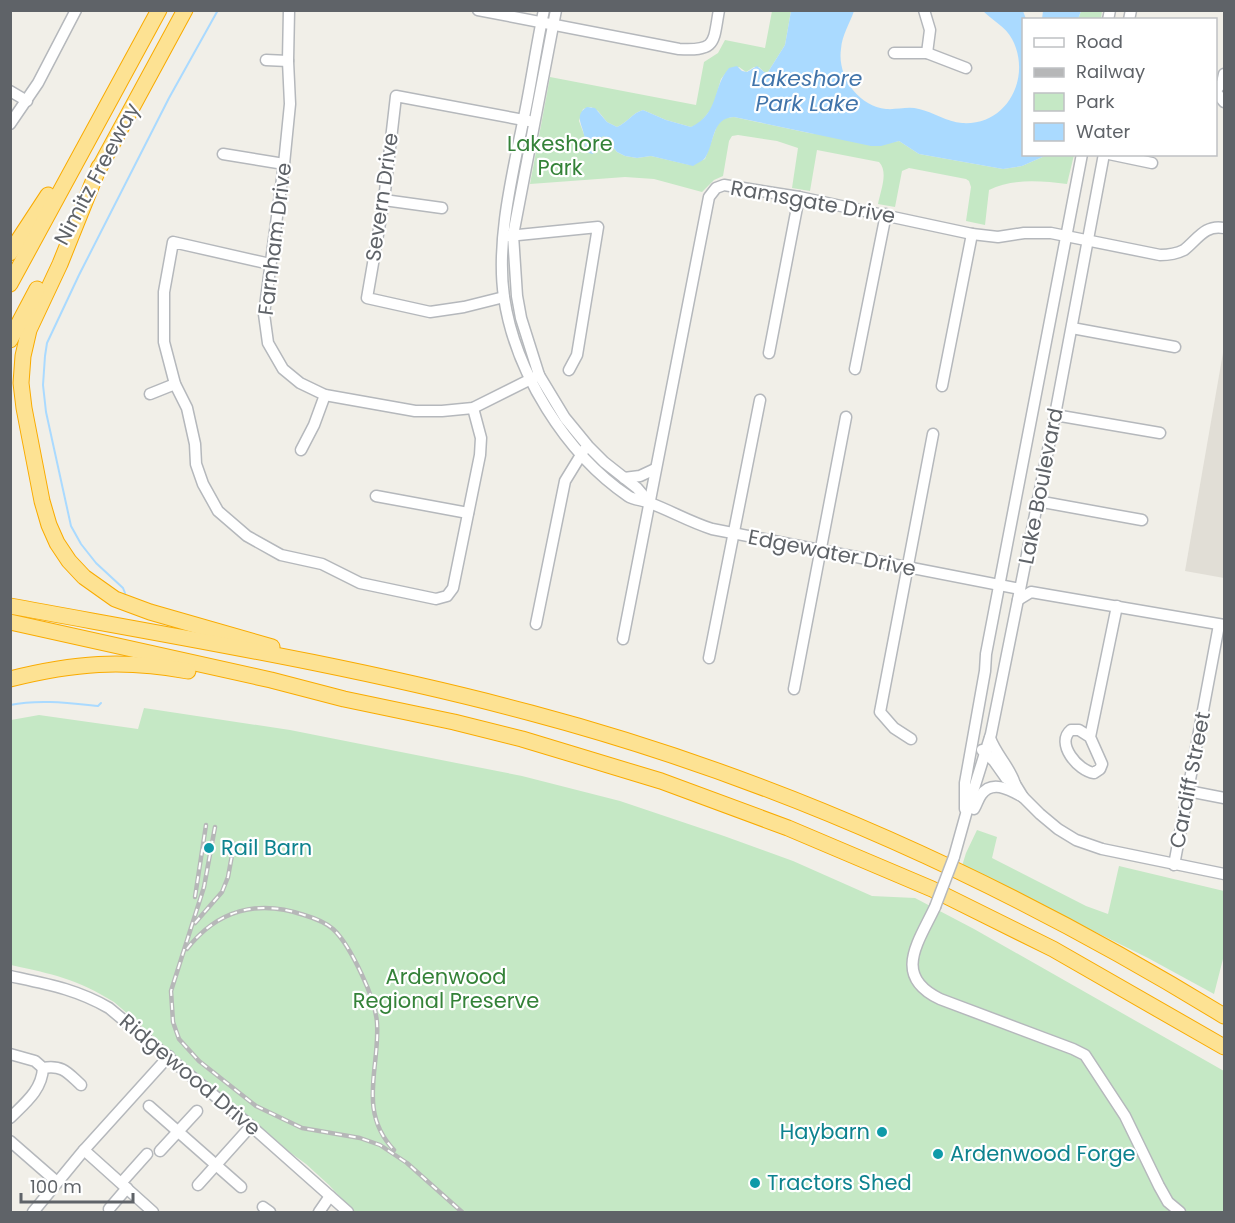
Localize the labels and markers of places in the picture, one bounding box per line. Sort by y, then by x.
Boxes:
place label: Rail Barn [221,833,312,862]
marker: Rail Barn [202,841,216,855]
place label: Haybarn [780,1117,870,1146]
marker: Haybarn [875,1125,889,1139]
place label: Ardenwood Forge [950,1139,1136,1168]
marker: Ardenwood Forge [931,1147,945,1161]
place label: Tractors Shed [767,1168,912,1197]
marker: Tractors Shed [748,1176,762,1190]

